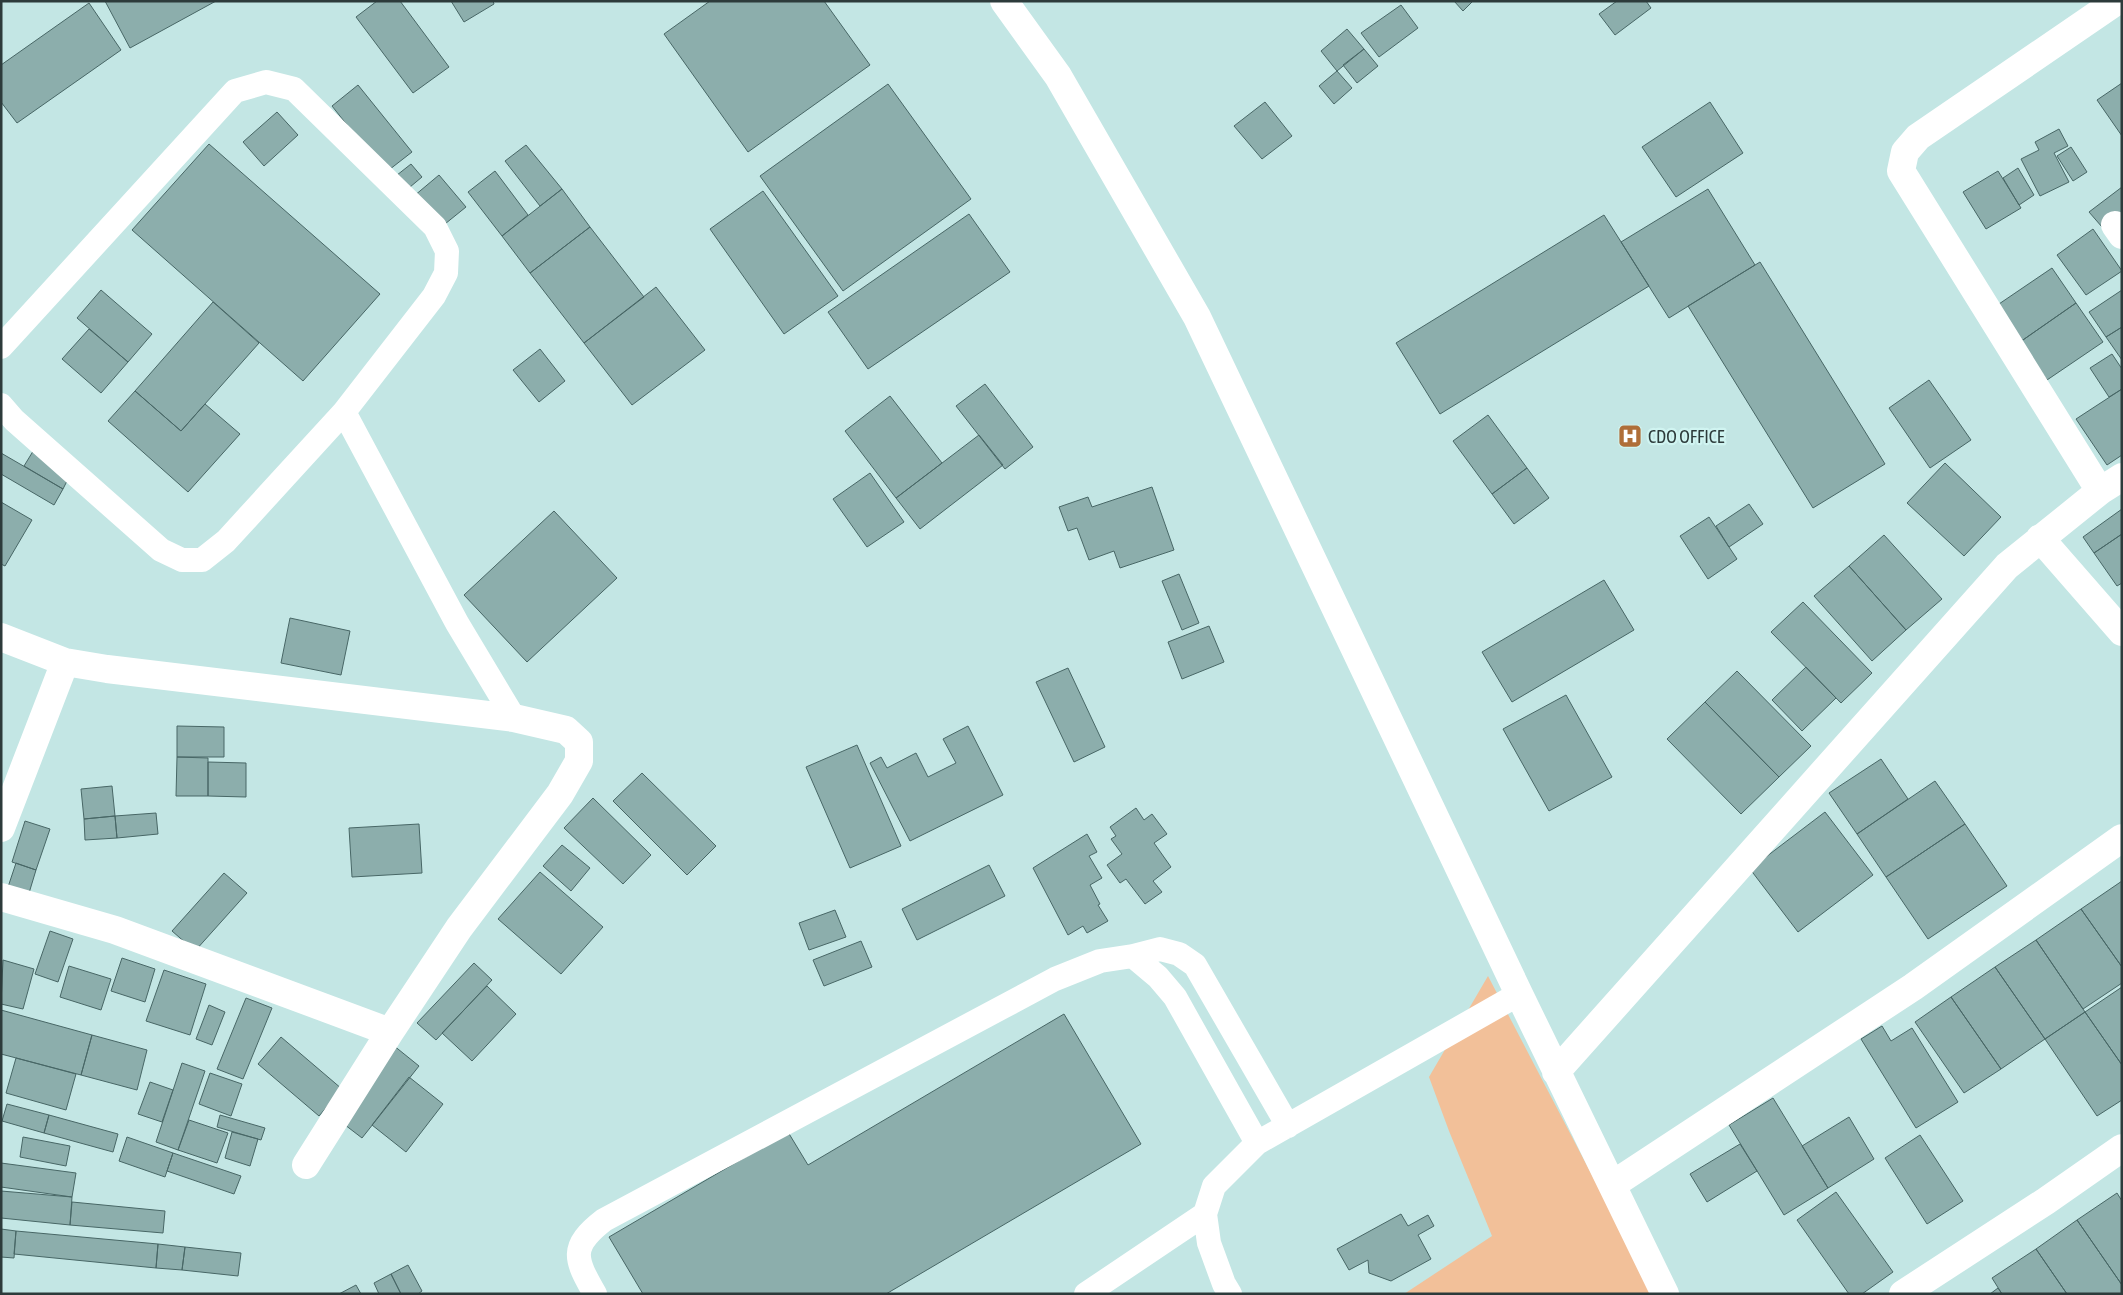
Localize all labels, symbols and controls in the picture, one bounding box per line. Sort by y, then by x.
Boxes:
hospital icon: CDO OFFICE [1617,423,1643,449]
place label: CDO OFFICE [1648,426,1725,447]

